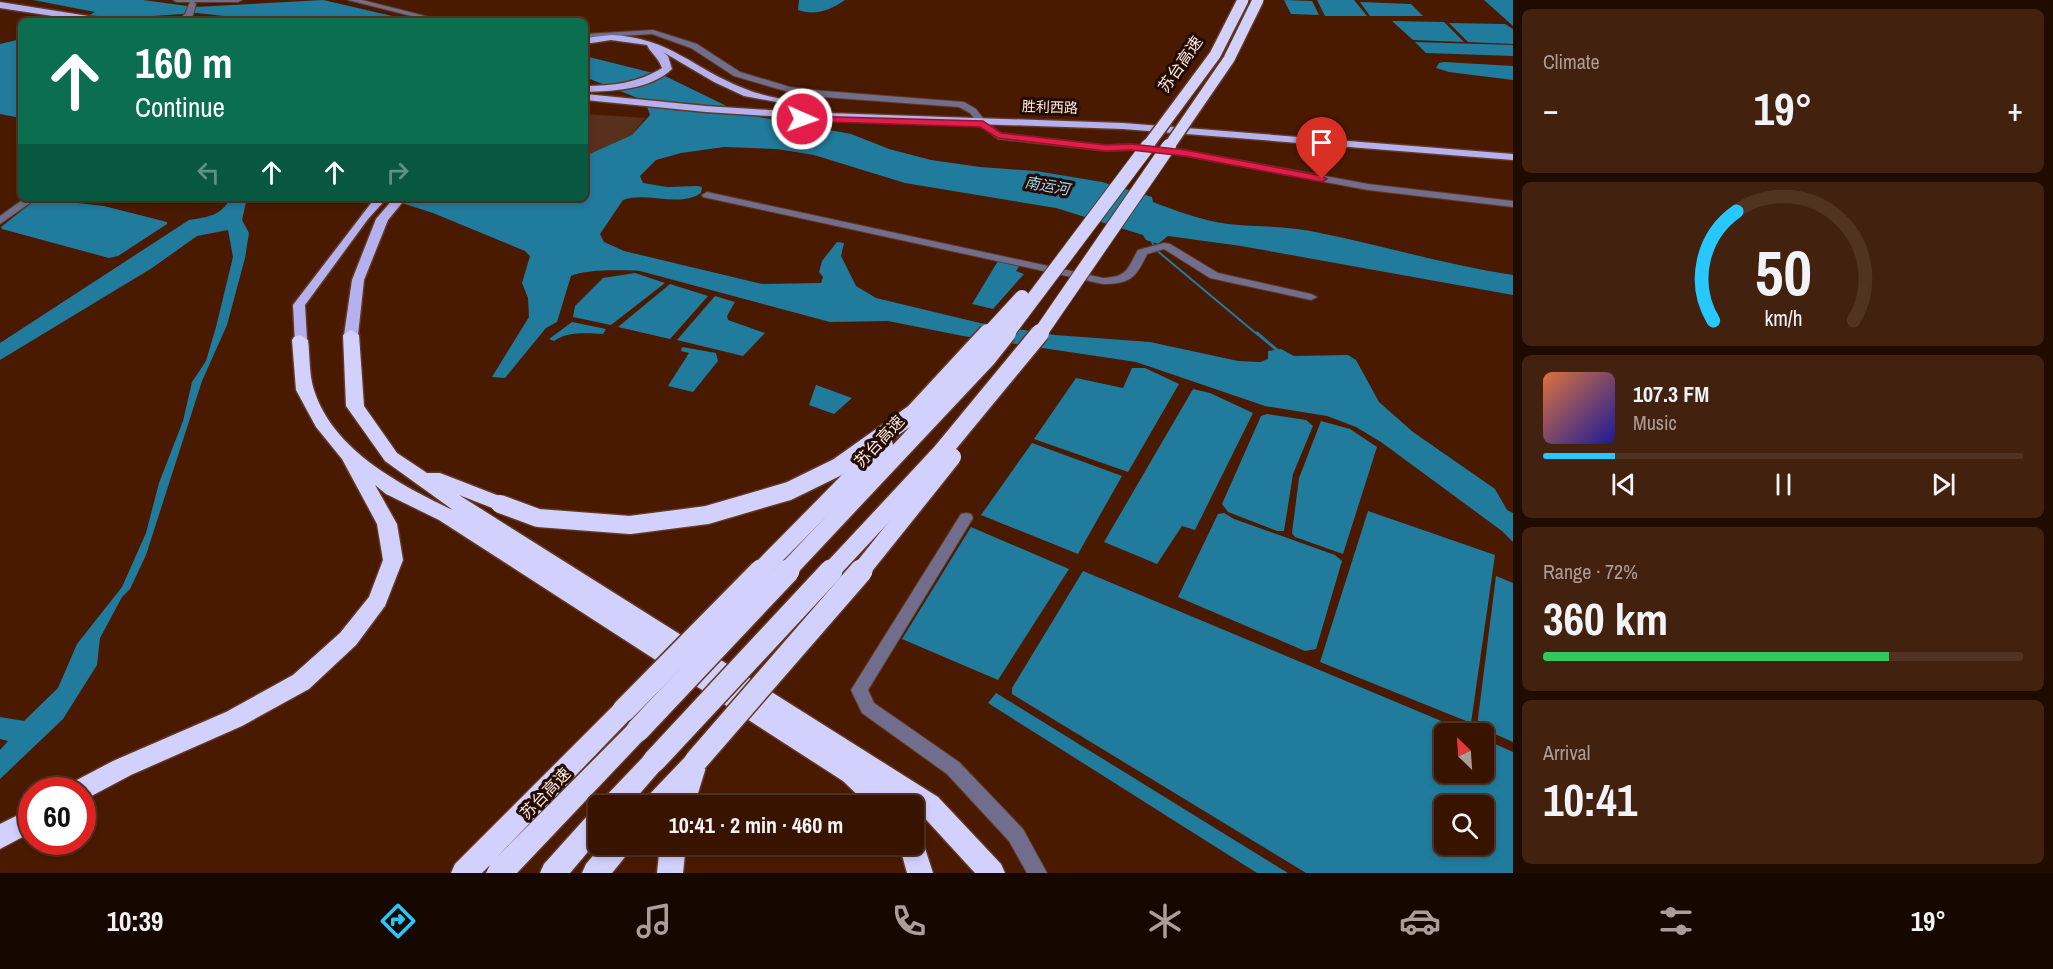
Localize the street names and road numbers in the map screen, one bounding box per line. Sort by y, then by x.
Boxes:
street label: 苏台高速 [1153,31,1207,97]
street label: 胜利西路 [1022,97,1078,117]
street label: 苏台高速 [849,410,909,472]
street label: 苏台高速 [515,762,575,824]

